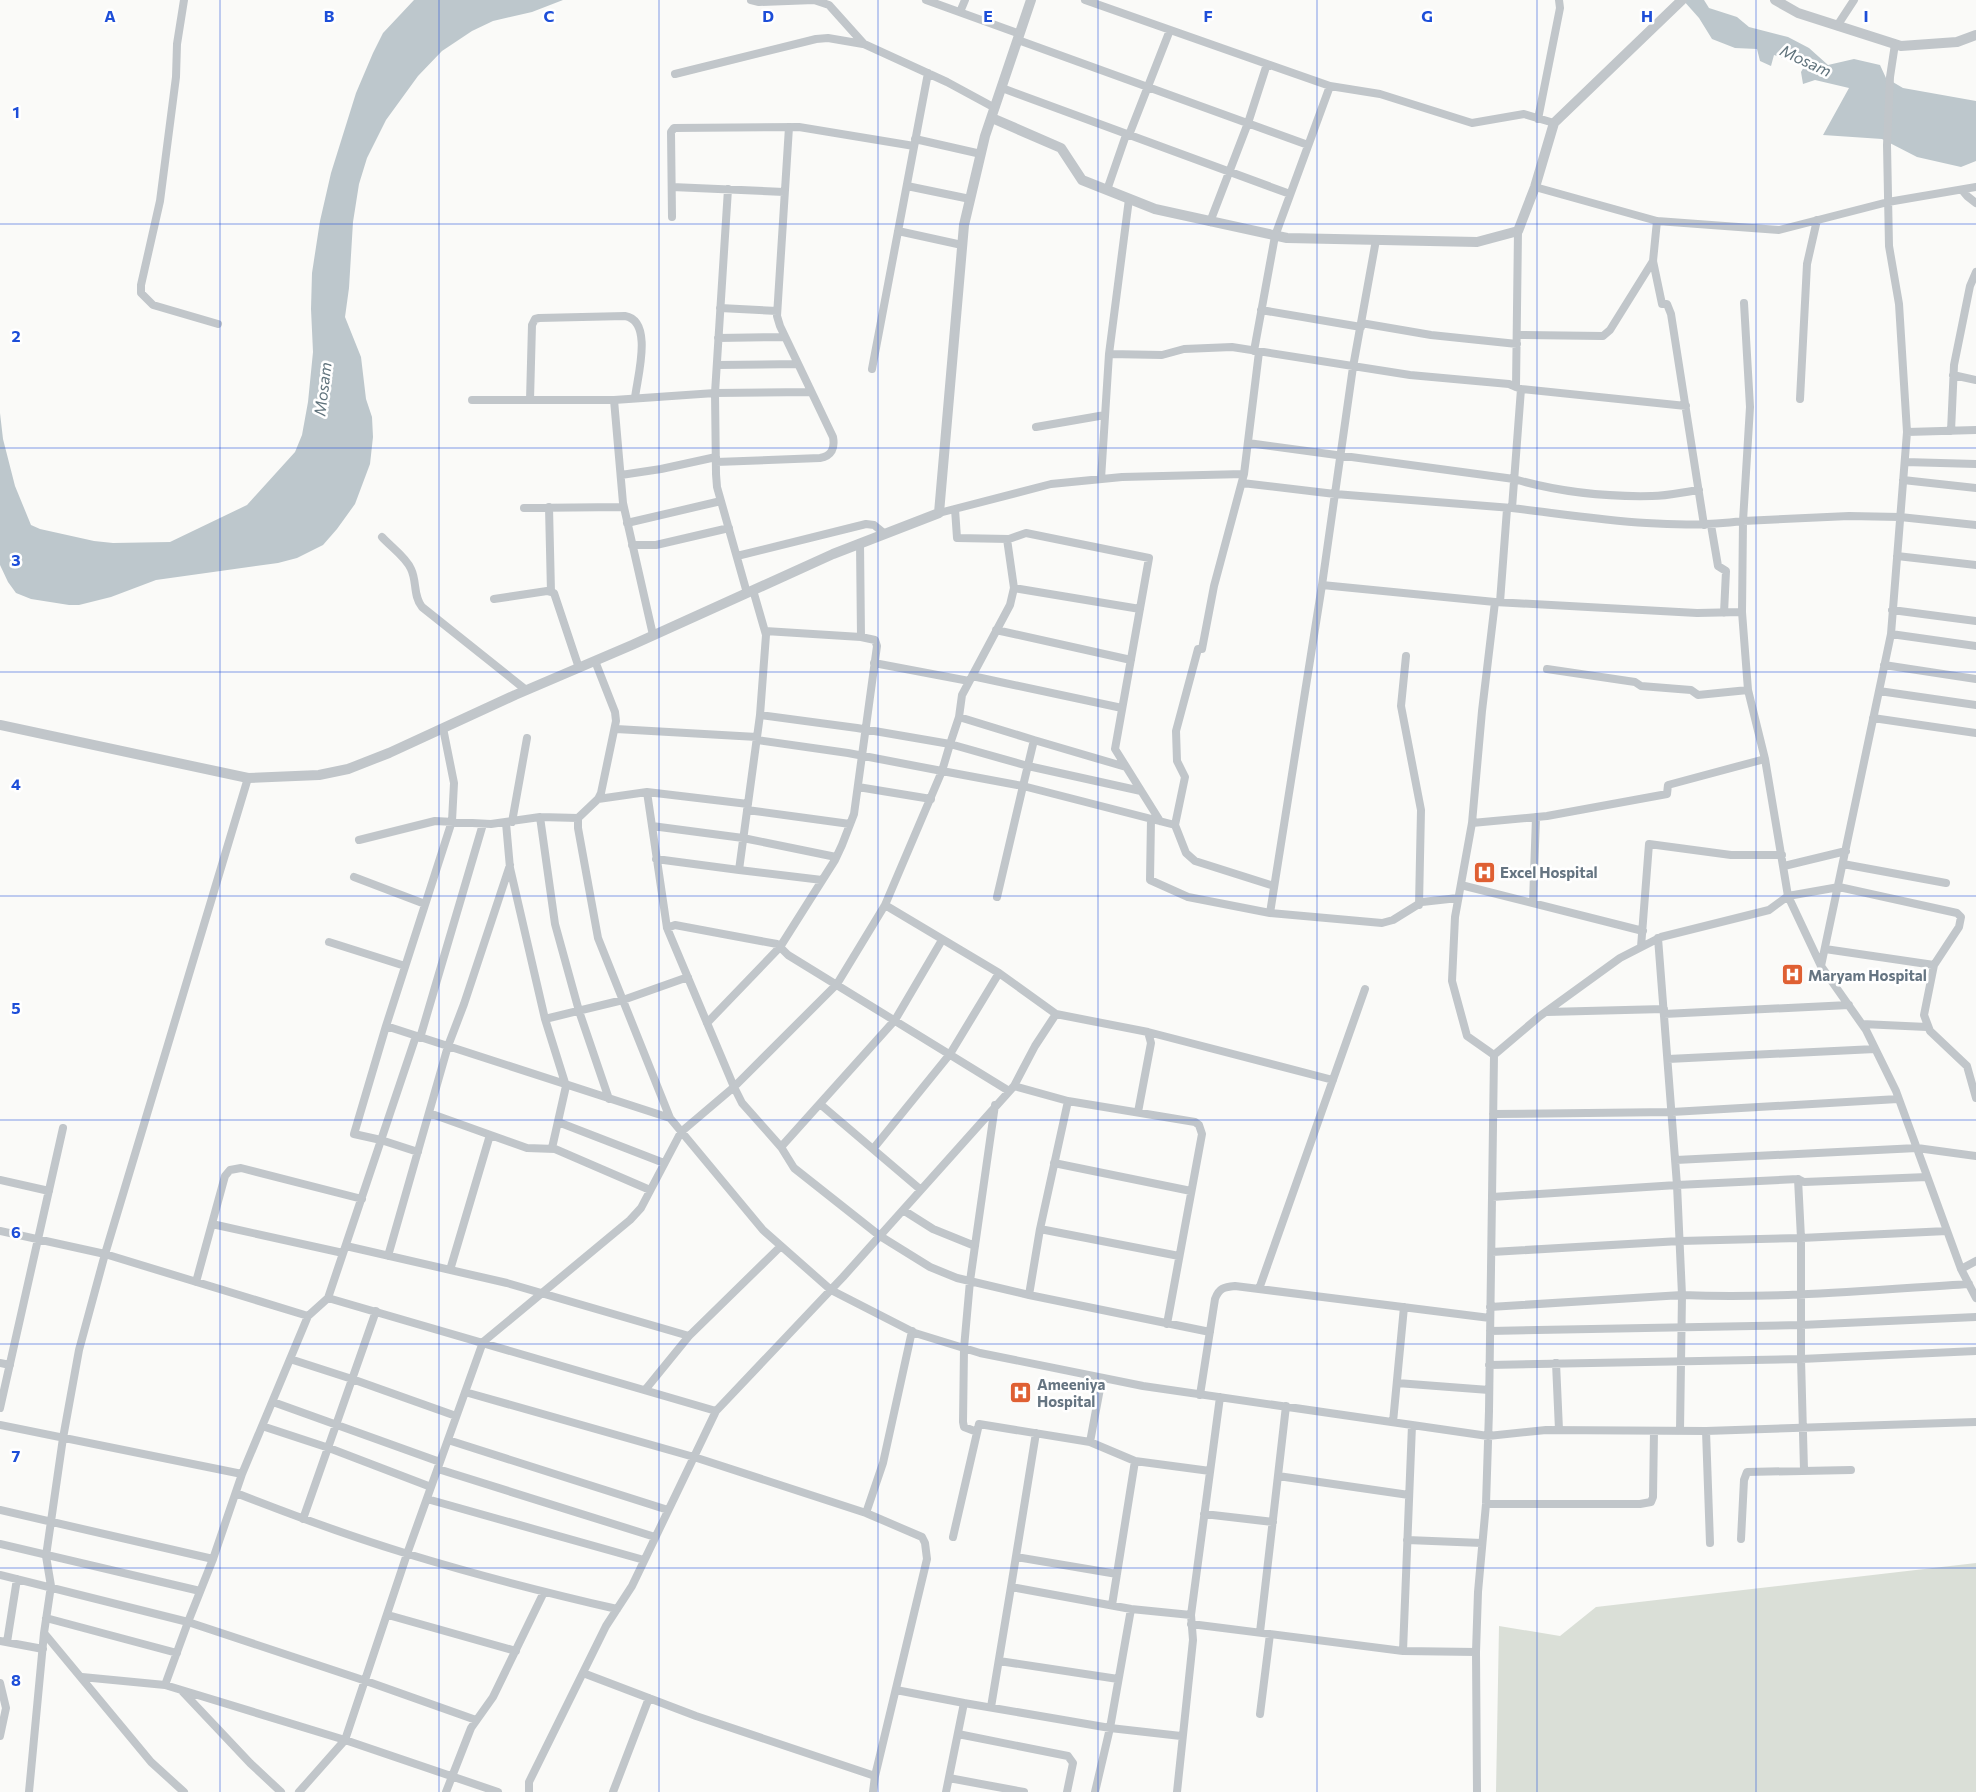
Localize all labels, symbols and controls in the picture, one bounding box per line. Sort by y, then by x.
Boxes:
text: A [104,6,116,25]
text: B [324,6,335,25]
text: C [544,6,555,25]
text: D [762,6,774,25]
text: E [983,6,993,25]
text: F [1203,6,1213,25]
text: G [1421,6,1433,25]
text: H [1641,6,1653,25]
text: I [1863,6,1869,25]
water label: Mosam [1777,40,1835,80]
text: 1 [12,102,20,121]
text: 2 [11,326,21,345]
water label: Mosam [309,361,335,417]
text: 3 [11,550,21,569]
text: 4 [11,774,21,793]
hospital icon: Excel Hospital [1472,860,1496,884]
place label: Excel Hospital [1500,863,1598,881]
hospital icon: Maryam Hospital [1780,963,1804,987]
place label: Maryam Hospital [1808,966,1927,984]
text: 5 [11,998,21,1017]
text: 6 [11,1222,21,1241]
place label: Ameeniya Hospital [1037,1375,1106,1410]
hospital icon: Ameeniya Hospital [1009,1381,1033,1405]
text: 7 [12,1446,21,1465]
text: 8 [11,1670,21,1689]

